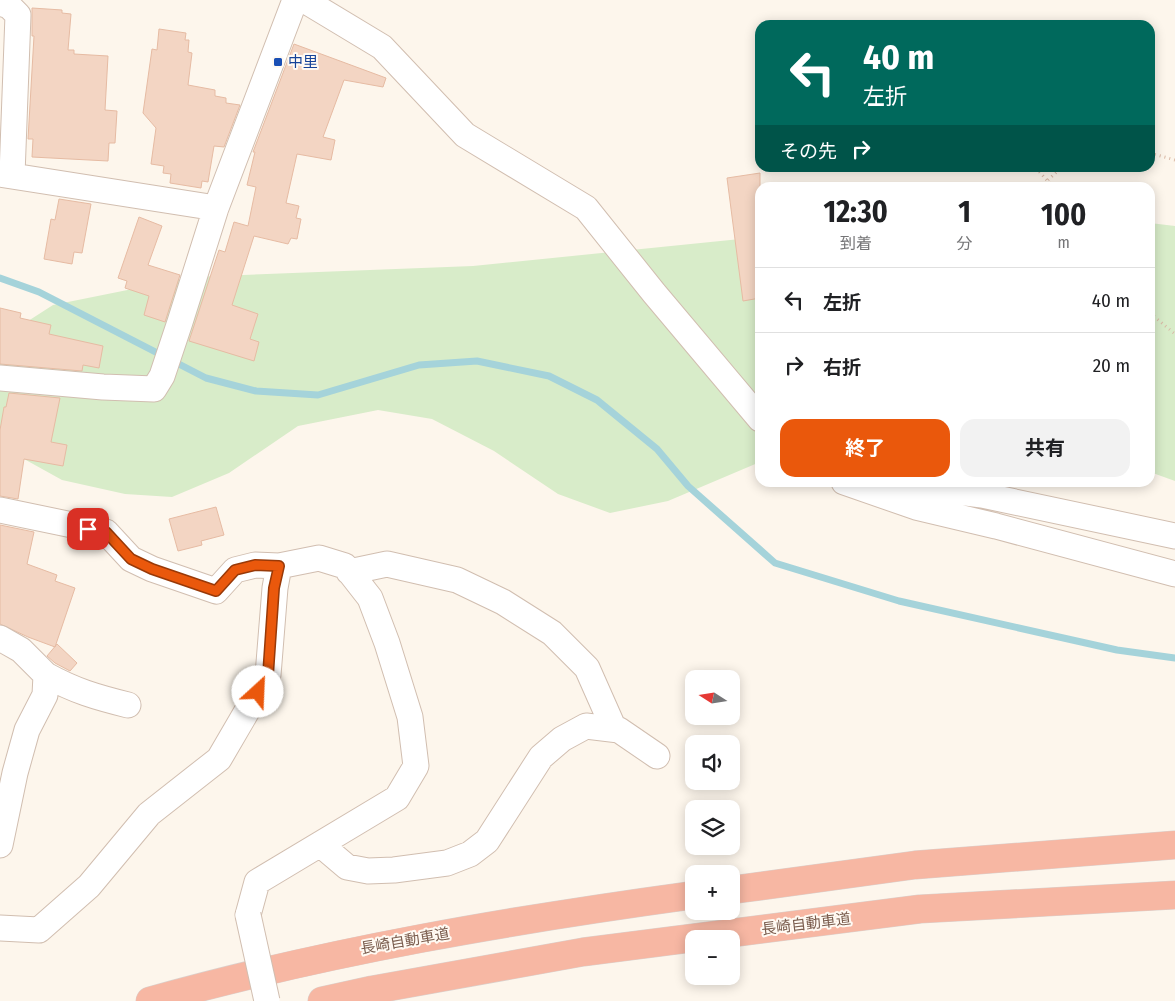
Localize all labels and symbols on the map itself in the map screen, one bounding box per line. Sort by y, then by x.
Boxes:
place label: 中里 [288,53,318,71]
marker: 中里 [272,56,284,68]
pin [67,508,109,550]
position arrow [231,665,283,717]
north arrow [685,670,740,725]
street label: 長崎自動車道 [760,910,852,938]
street label: 長崎自動車道 [359,924,451,958]

